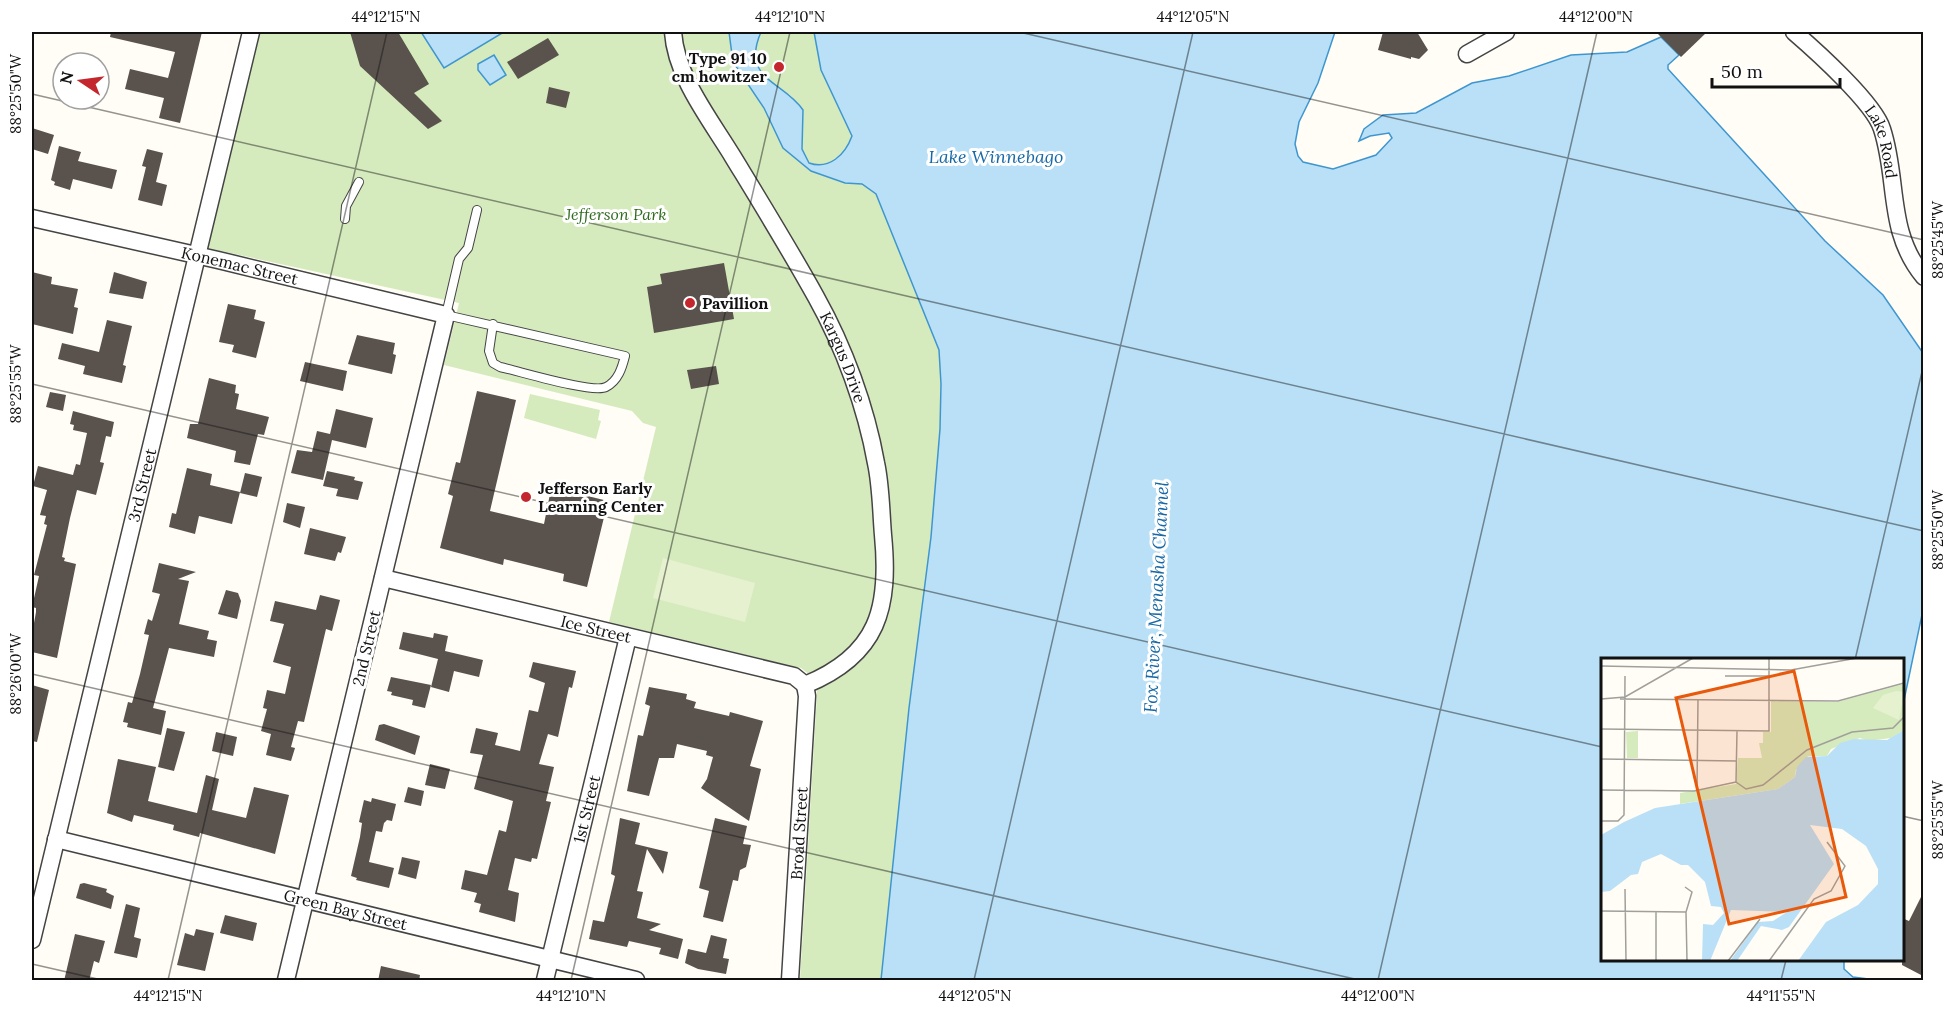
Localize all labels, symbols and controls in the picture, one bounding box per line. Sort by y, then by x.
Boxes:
text: 44°12'15"N [351,7,421,26]
text: 44°12'10"N [755,7,825,26]
text: 44°12'05"N [1157,7,1229,26]
text: 44°12'00"N [1559,7,1633,26]
place label: Type 91 10 cm howitzer [672,48,767,86]
north arrow [51,51,111,111]
scale bar [1712,51,1840,89]
text: 88°25'50"W [6,53,25,134]
marker: Type 91 10 cm howitzer [772,60,786,74]
text: 50 m [1721,60,1763,83]
text: N [55,69,78,86]
street label: Lake Road [1861,101,1902,180]
water label: Lake Winnebago [929,145,1063,168]
text: 88°25'45"W [1928,200,1947,279]
park label: Jefferson Park [564,204,667,224]
street label: Konemac Street [179,242,301,289]
place label: Pavillion [702,293,769,313]
marker: Pavillion [683,296,697,310]
street label: Kargus Drive [816,308,871,405]
text: 88°25'55"W [6,344,25,423]
street label: 3rd Street [123,445,160,524]
place label: Jefferson Early Learning Center [538,478,664,516]
water label: Fox River, Menasha Channel [1138,481,1174,713]
text: 88°25'50"W [1928,489,1947,570]
marker: Jefferson Early Learning Center [519,490,533,504]
street label: 2nd Street [348,607,385,688]
street label: Ice Street [559,611,634,647]
text: 88°26'00"W [6,632,25,715]
inset map [1601,658,1904,961]
street label: 1st Street [569,772,604,845]
text: 88°25'55"W [1928,780,1947,859]
street label: Broad Street [786,785,812,881]
street label: Green Bay Street [282,885,410,934]
text: 44°12'15"N [133,986,203,1005]
text: 44°12'10"N [536,986,606,1005]
text: 44°12'05"N [939,986,1011,1005]
text: 44°12'00"N [1341,986,1415,1005]
text: 44°11'55"N [1746,986,1816,1005]

